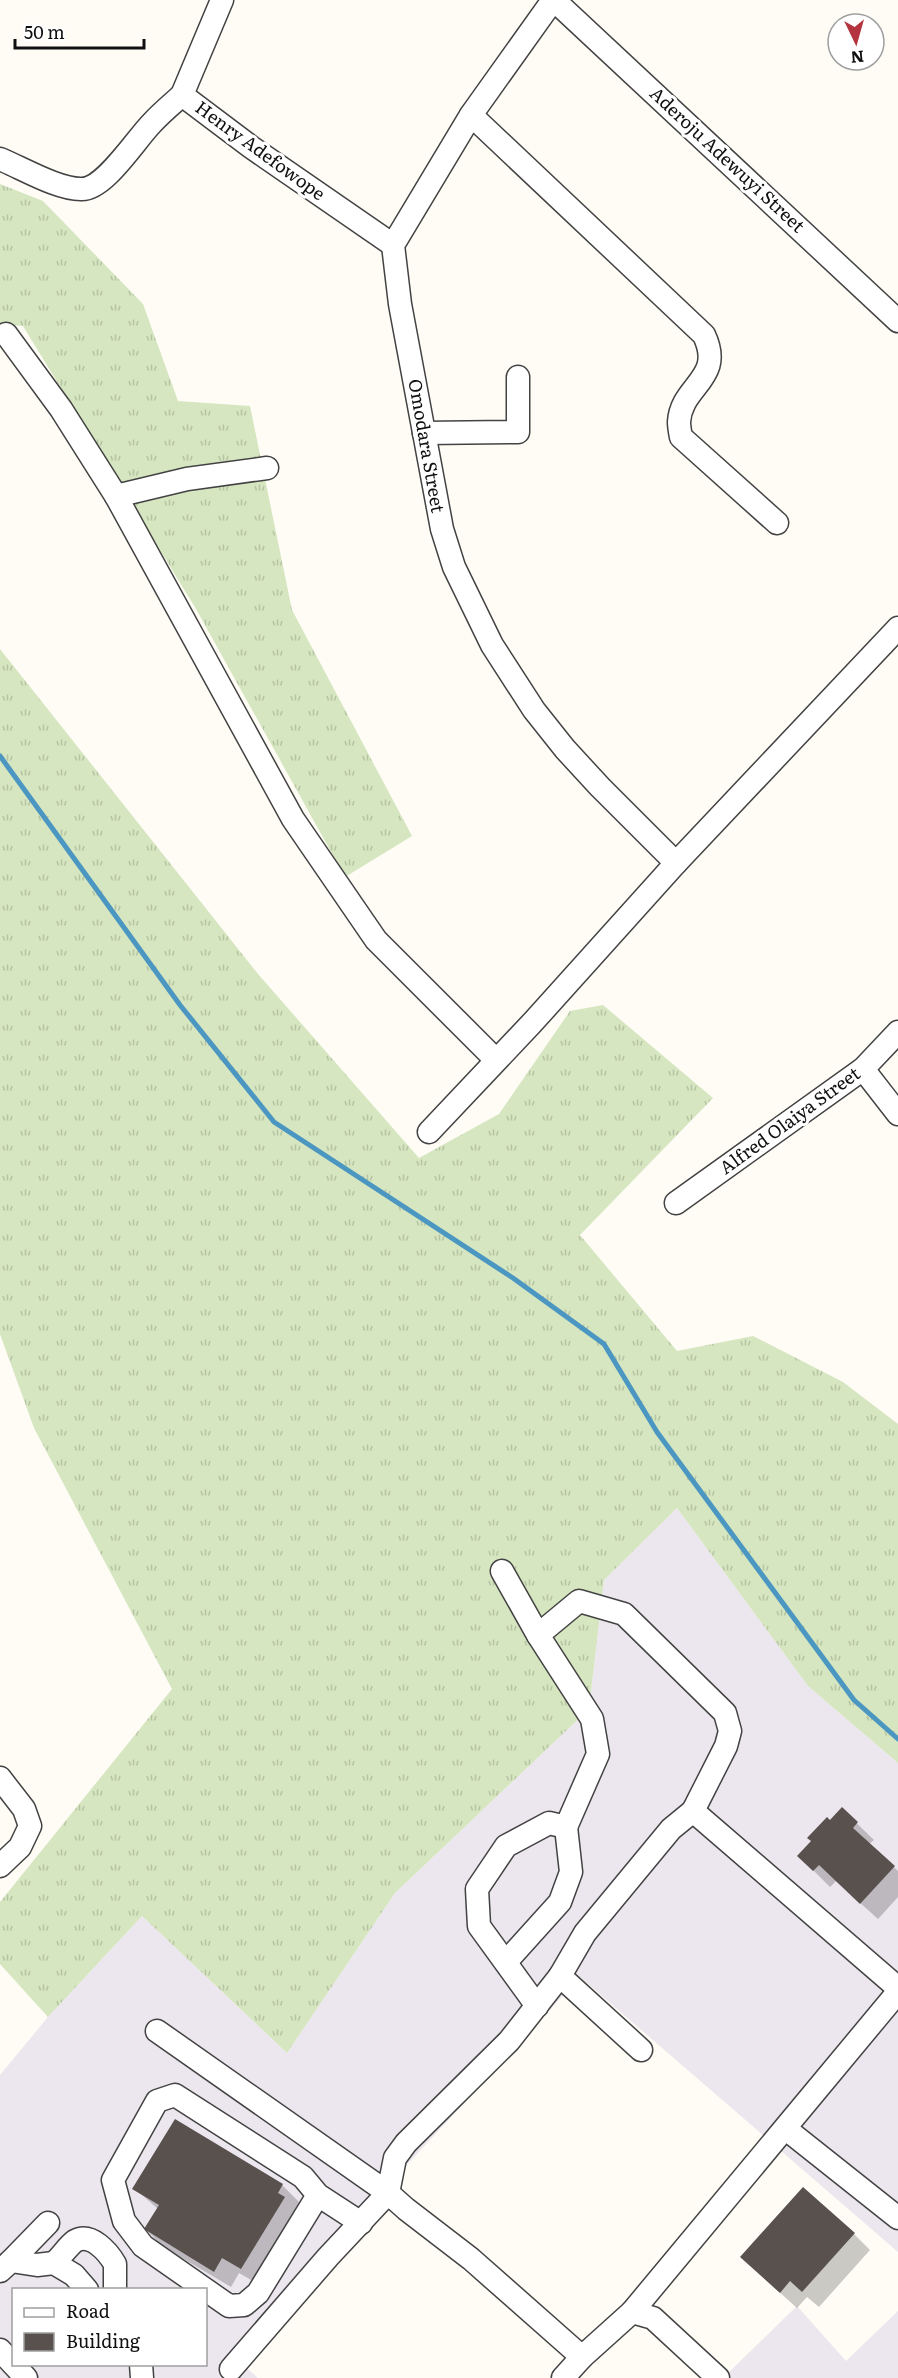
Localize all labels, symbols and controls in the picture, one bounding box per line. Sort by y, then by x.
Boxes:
scale bar [15,12,144,50]
north arrow [826,12,886,72]
text: 50 m [24,18,65,45]
text: N [850,45,865,70]
street label: Aderoju Adewuyi Street [644,80,812,239]
street label: Henry Adefowope [190,93,331,206]
street label: Omodara Street [402,377,453,515]
street label: Alfred Olaiya Street [713,1059,866,1180]
legend [12,2288,207,2366]
text: Road [66,2297,110,2324]
text: Building [66,2327,141,2354]

